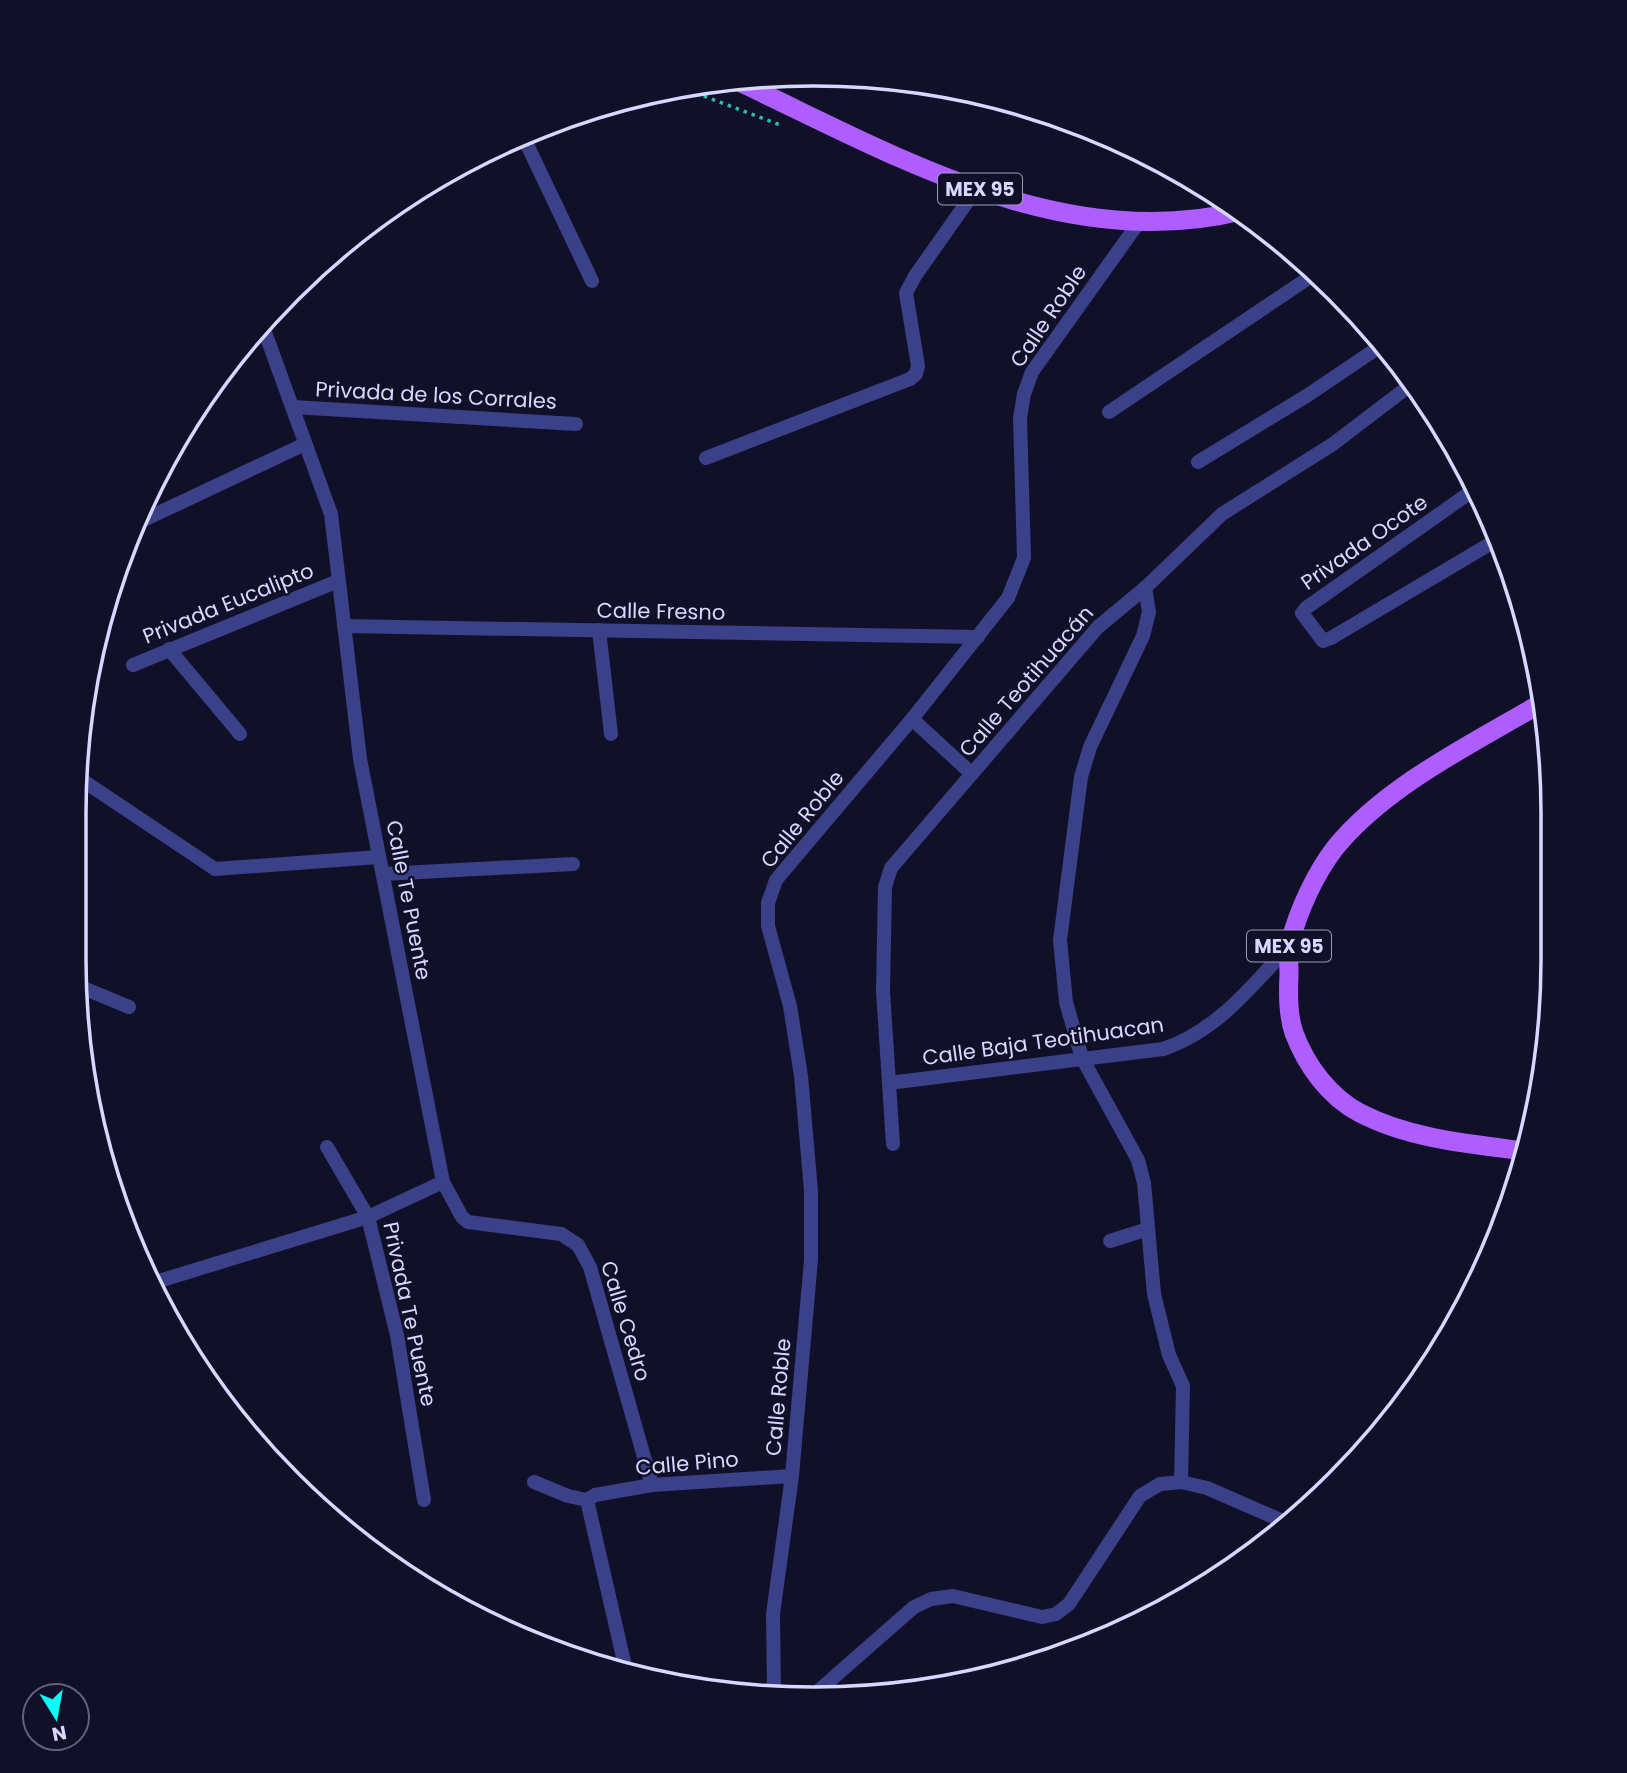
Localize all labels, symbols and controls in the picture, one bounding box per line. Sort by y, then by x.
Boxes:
road number: MEX 95 [938,174,1022,204]
street label: Calle Roble [1003,259,1093,373]
street label: Privada de los Corrales [315,374,557,416]
street label: Privada Ocote [1295,488,1433,596]
street label: Privada Eucalipto [138,555,318,651]
street label: Calle Fresno [596,595,726,627]
street label: Calle Teotihuacán [952,599,1100,763]
street label: Calle Roble [754,764,850,874]
street label: Calle Te Puente [379,818,439,982]
road number: MEX 95 [1247,930,1331,962]
street label: Calle Baja Teotihuacan [920,1010,1166,1072]
street label: Privada Te Puente [376,1219,444,1409]
street label: Calle Cedro [594,1257,658,1385]
street label: Calle Roble [758,1337,798,1457]
street label: Calle Pino [634,1444,740,1482]
north arrow [21,1682,91,1752]
text: N [50,1719,69,1748]

